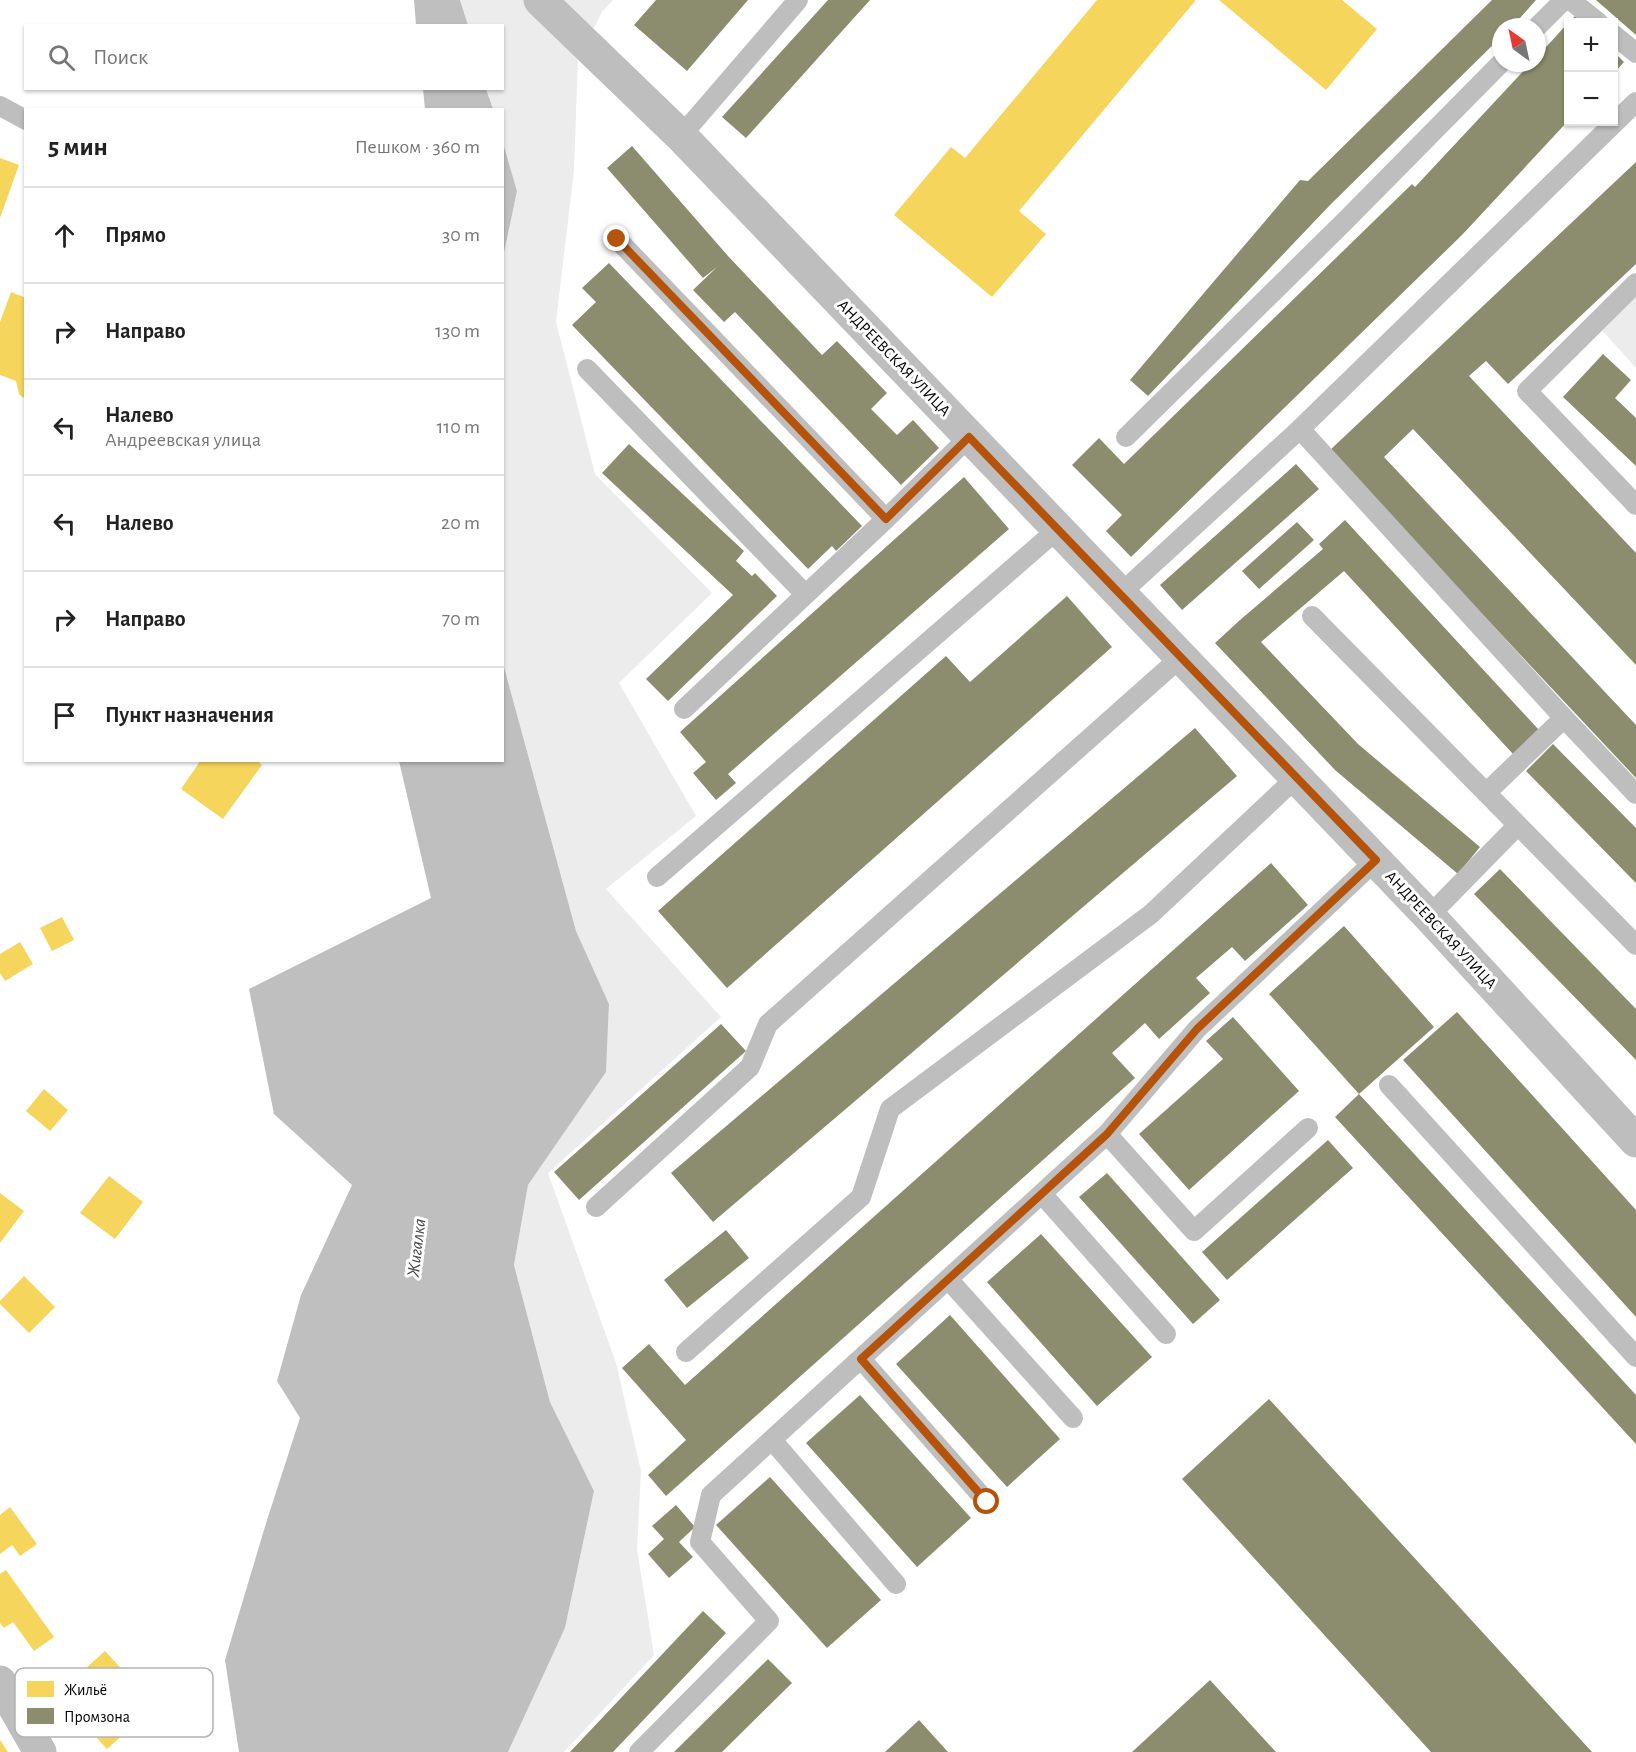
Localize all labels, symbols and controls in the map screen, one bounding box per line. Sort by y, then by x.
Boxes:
north arrow [1492,18,1546,72]
map controls [1564,18,1618,126]
button: + [1564,18,1618,72]
search box [24,24,504,90]
icon: search [45,41,78,74]
text: Поиск [93,46,148,68]
button: − [1564,72,1618,126]
text: 5 мин [48,134,108,160]
text: Пешком · 360 m [355,137,480,157]
icon: ahead [48,219,81,252]
text: Прямо [105,224,166,246]
text: 30 m [442,225,480,245]
route end [603,225,629,251]
street label: АНДРЕЕВСКАЯ УЛИЦА [835,297,954,420]
icon: right [48,315,81,348]
text: Направо [105,320,186,342]
text: 130 m [435,321,480,341]
text: Налево [105,404,174,426]
icon: left [48,411,81,444]
text: 110 m [436,417,480,437]
text: Андреевская улица [105,430,261,450]
icon: left [48,507,81,540]
text: Налево [105,512,174,534]
text: 20 m [441,513,480,533]
icon: right [48,603,81,636]
text: Направо [105,608,186,630]
text: 70 m [442,609,480,629]
icon: arrive [48,699,81,732]
text: Пункт назначения [105,704,274,726]
street label: АНДРЕЕВСКАЯ УЛИЦА [1382,868,1500,992]
water label: Жигалка [404,1218,430,1278]
route start [973,1488,999,1514]
legend [15,1668,213,1737]
text: Жильё [64,1682,107,1698]
text: Промзона [64,1709,130,1725]

